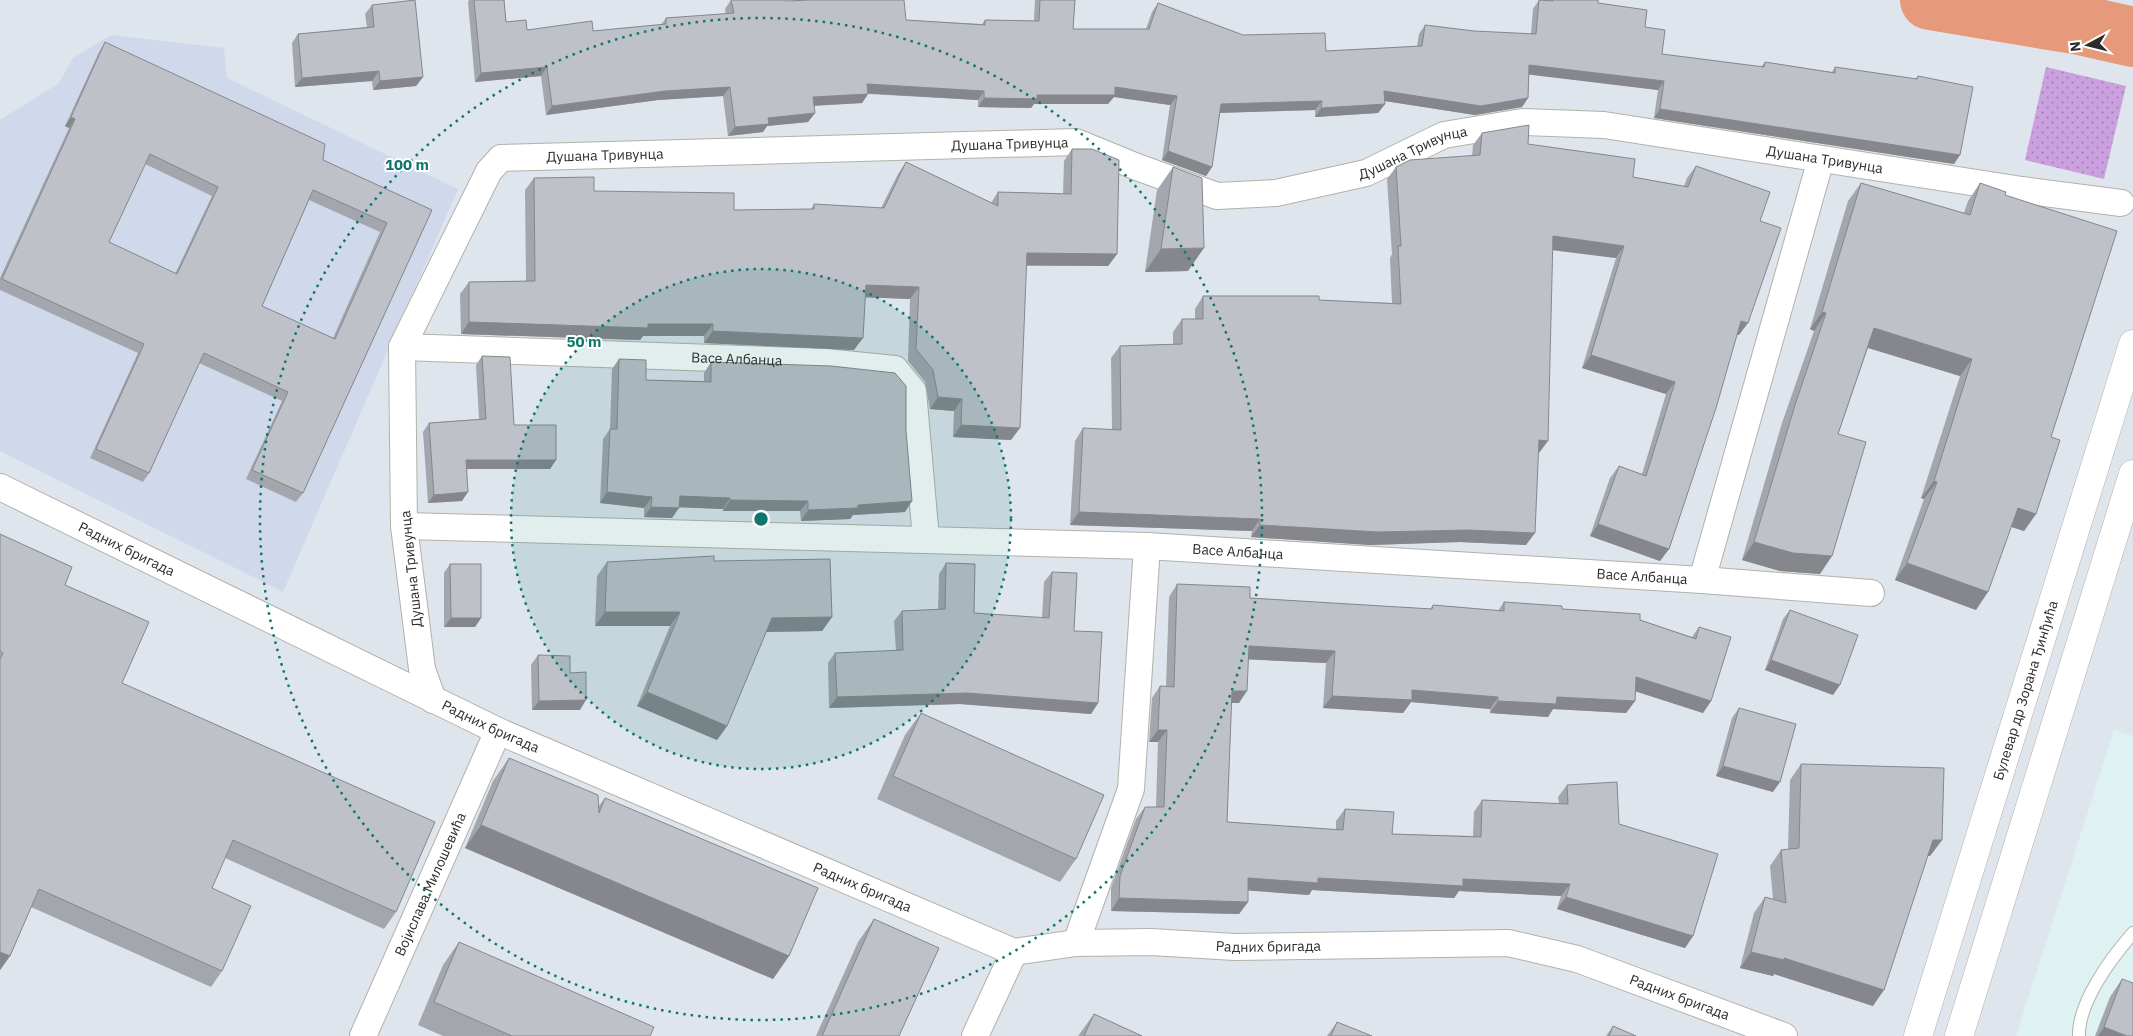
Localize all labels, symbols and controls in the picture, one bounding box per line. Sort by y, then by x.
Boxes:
north arrow [2063,20,2113,70]
text: N [2066,40,2085,53]
street label: Душана Тривунца [1357,122,1469,183]
street label: Душана Тривунца [951,133,1069,154]
street label: Душана Тривунца [1766,141,1885,177]
street label: Душана Тривунца [546,144,664,166]
text: 100 m [385,155,429,174]
text: 50 m [567,332,601,351]
street label: Васе Албанца [691,348,783,370]
street label: Душана Тривунца [396,509,426,628]
centre of rings [752,510,770,528]
street label: Радних бригада [75,518,178,580]
street label: Васе Албанца [1192,540,1284,563]
street label: Васе Албанца [1596,565,1689,588]
street label: Булевар др Зорана Ђинђића [1989,598,2062,783]
street label: Радних бригада [439,696,543,757]
street label: Војислава Милошевића [390,809,470,959]
street label: Радних бригада [811,858,915,916]
street label: Радних бригада [1215,937,1322,956]
street label: Радних бригада [1627,970,1733,1024]

